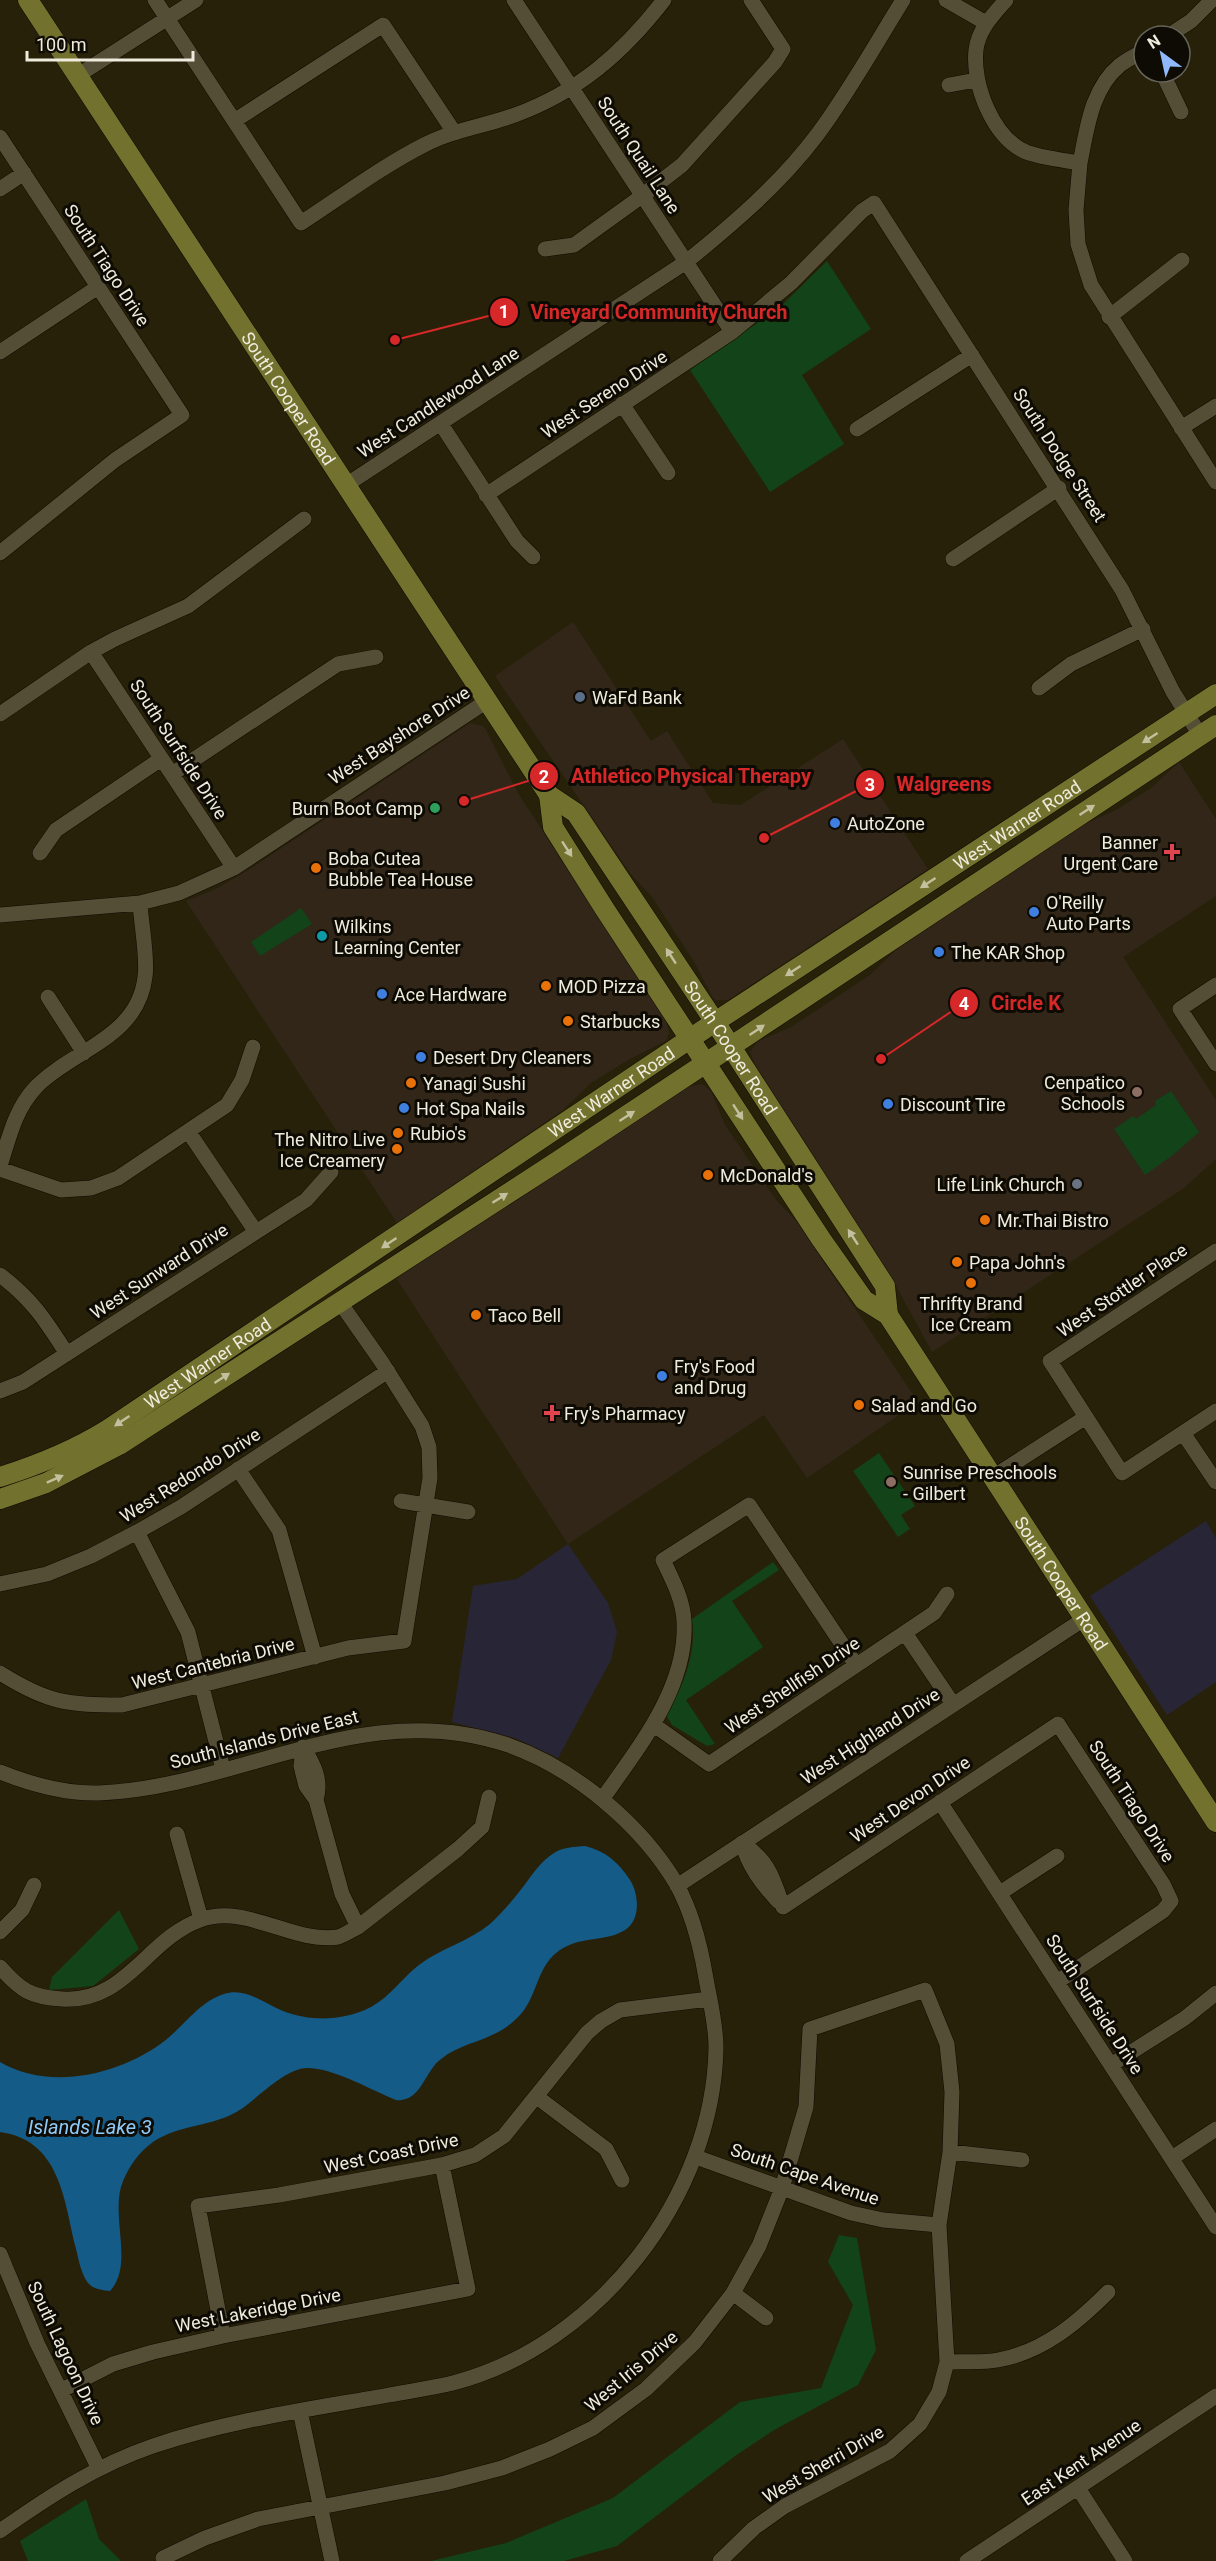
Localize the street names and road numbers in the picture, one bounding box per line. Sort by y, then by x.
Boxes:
street label: South Quail Lane [593,92,685,218]
street label: South Tiago Drive [60,200,154,330]
street label: South Cooper Road [238,328,340,469]
street label: West Candlewood Lane [353,342,523,462]
street label: West Sereno Drive [537,346,671,442]
street label: South Dodge Street [1009,384,1111,526]
street label: South Surfside Drive [126,675,232,823]
street label: West Bayshore Drive [324,681,474,789]
street label: West Warner Road [949,775,1084,874]
street label: South Cooper Road [680,977,782,1118]
street label: West Warner Road [544,1042,678,1142]
street label: West Sunward Drive [86,1219,232,1323]
street label: West Stottler Place [1053,1239,1191,1341]
street label: West Warner Road [140,1313,275,1413]
street label: West Redondo Drive [116,1423,264,1527]
street label: South Cooper Road [1011,1512,1112,1654]
street label: West Shellfish Drive [721,1632,863,1738]
street label: West Cantebria Drive [129,1633,297,1693]
street label: West Highland Drive [797,1683,943,1789]
street label: South Islands Drive East [168,1705,360,1773]
street label: South Tiago Drive [1085,1736,1179,1866]
street label: West Devon Drive [846,1751,974,1847]
street label: South Surfside Drive [1042,1930,1148,2078]
street label: West Coast Drive [322,2129,460,2177]
street label: South Cape Avenue [728,2139,882,2209]
street label: South Lagoon Drive [23,2278,109,2428]
street label: West Lakeridge Drive [174,2284,342,2336]
street label: West Iris Drive [580,2326,682,2416]
street label: East Kent Avenue [1017,2414,1145,2510]
street label: West Sherri Drive [759,2421,887,2507]

